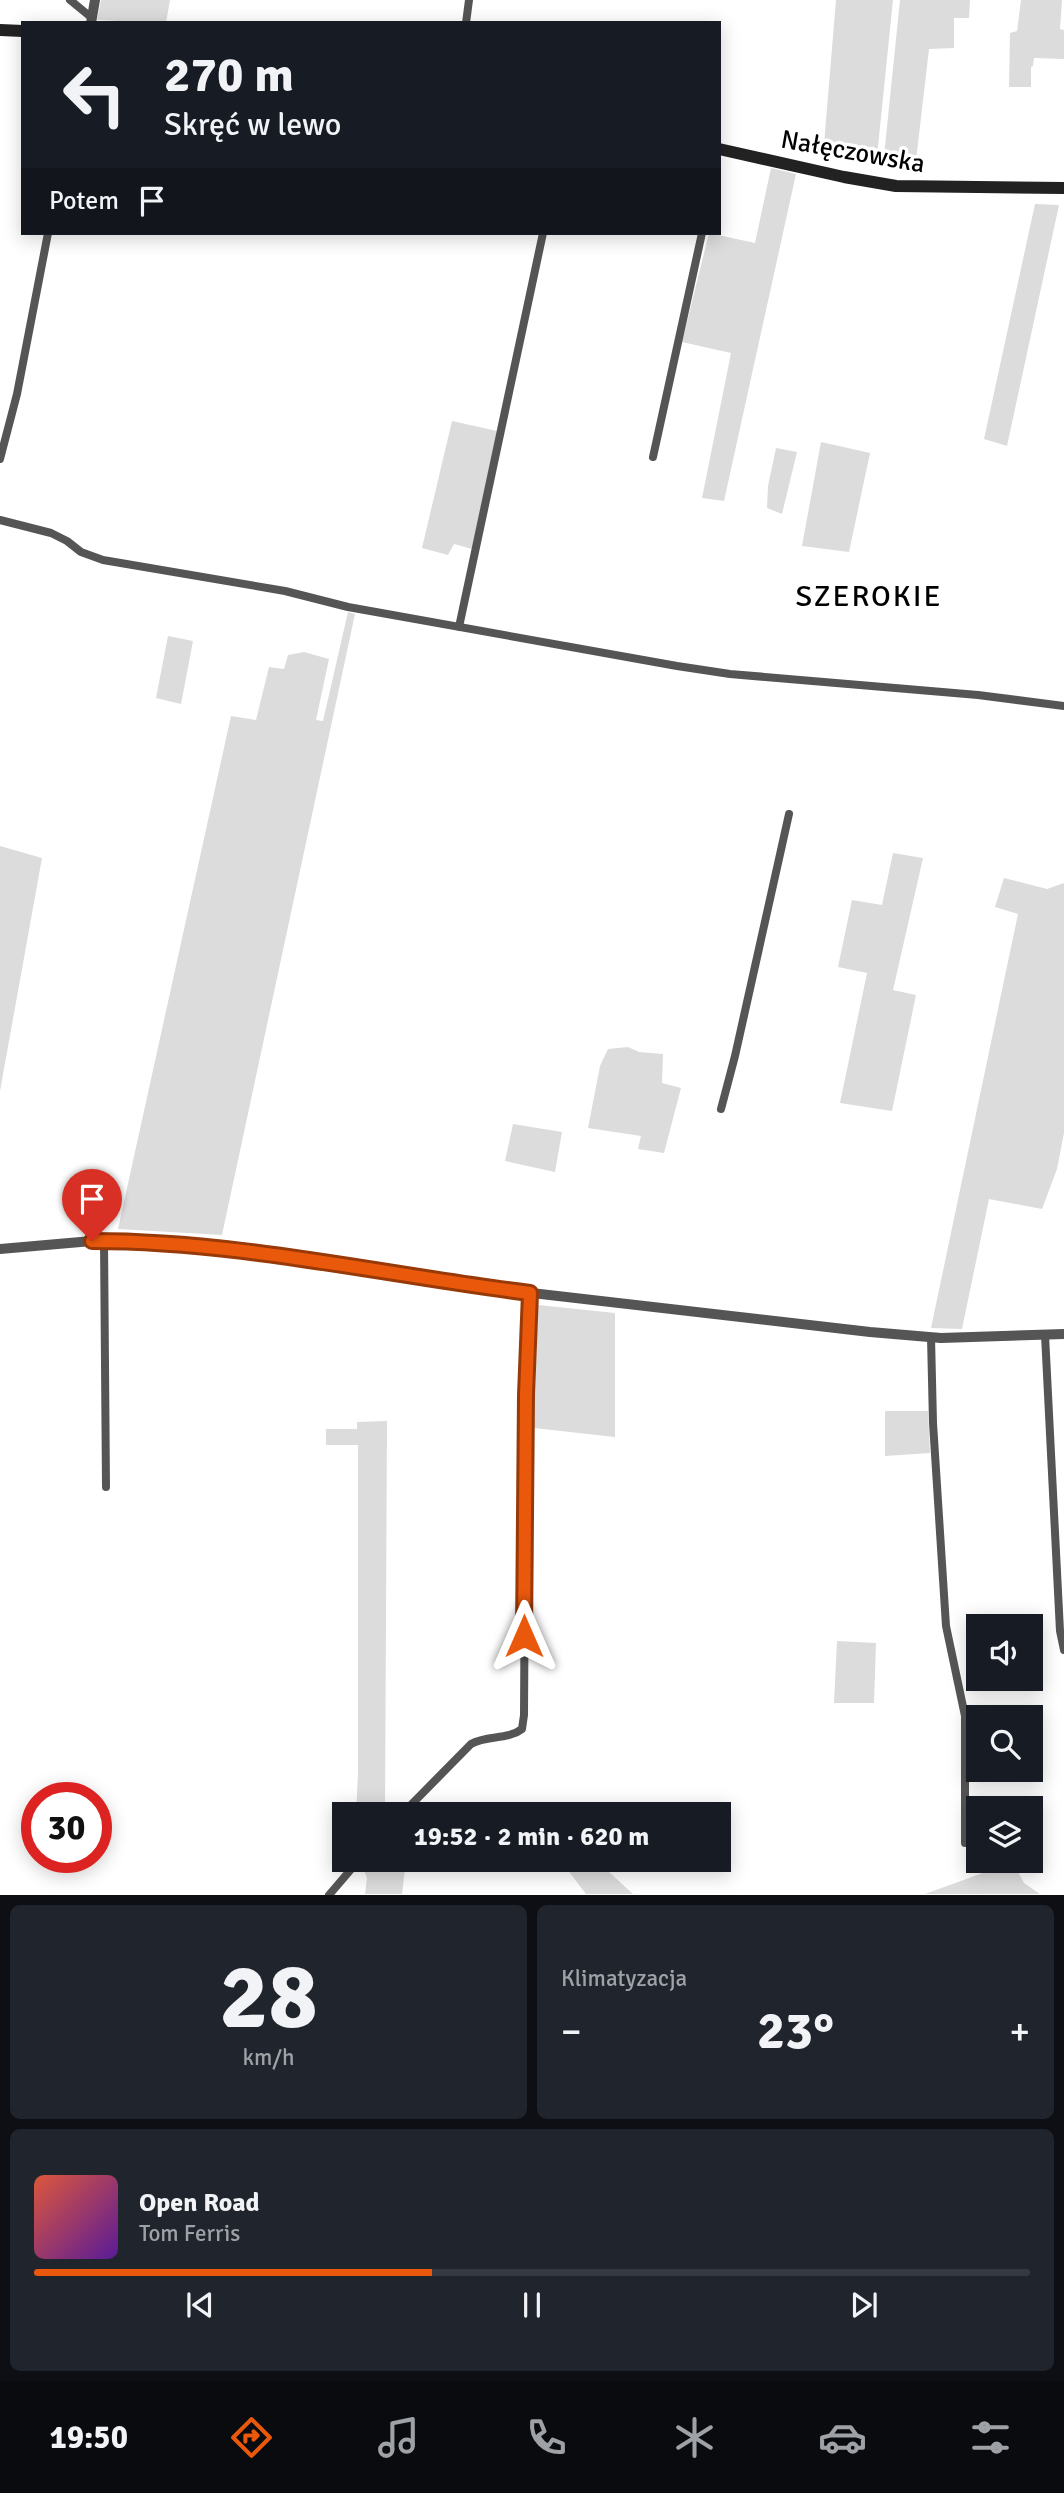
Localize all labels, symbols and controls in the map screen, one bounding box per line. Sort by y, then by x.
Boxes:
text: 270 m [164,45,294,105]
icon: left [49,49,140,140]
text: Skręć w lewo [164,105,341,144]
street label: Nałęczowska [778,124,927,180]
icon: arrive [133,182,171,220]
text: Potem [49,185,119,217]
district label: SZEROKIE [795,578,943,615]
pin [62,1169,122,1241]
icon: arrive [73,1180,111,1218]
position arrow [487,1599,561,1673]
map controls [966,1614,1043,1873]
button: sound [966,1614,1043,1691]
button: search [966,1705,1043,1782]
speed limit sign: 30 [21,1782,112,1873]
button: layers [966,1796,1043,1873]
text: 19:52 · 2 min · 620 m [414,1821,649,1853]
text: 28 [219,1941,318,2054]
text: Klimatyzacja [561,1964,687,1993]
text: 23° [757,1999,834,2063]
text: − [561,2008,582,2055]
text: + [1009,2008,1030,2055]
text: km/h [242,2043,295,2072]
text: Open Road [139,2187,260,2219]
text: Tom Ferris [139,2219,240,2248]
icon: previous [181,2286,219,2324]
icon: pause [513,2286,551,2324]
icon: next [845,2286,883,2324]
icon: directions [227,2413,276,2462]
icon: music [374,2413,423,2462]
icon: phone [522,2413,571,2462]
icon: climate [670,2413,719,2462]
icon: car [818,2413,867,2462]
icon: filters [966,2413,1015,2462]
text: 19:50 [49,2418,128,2457]

